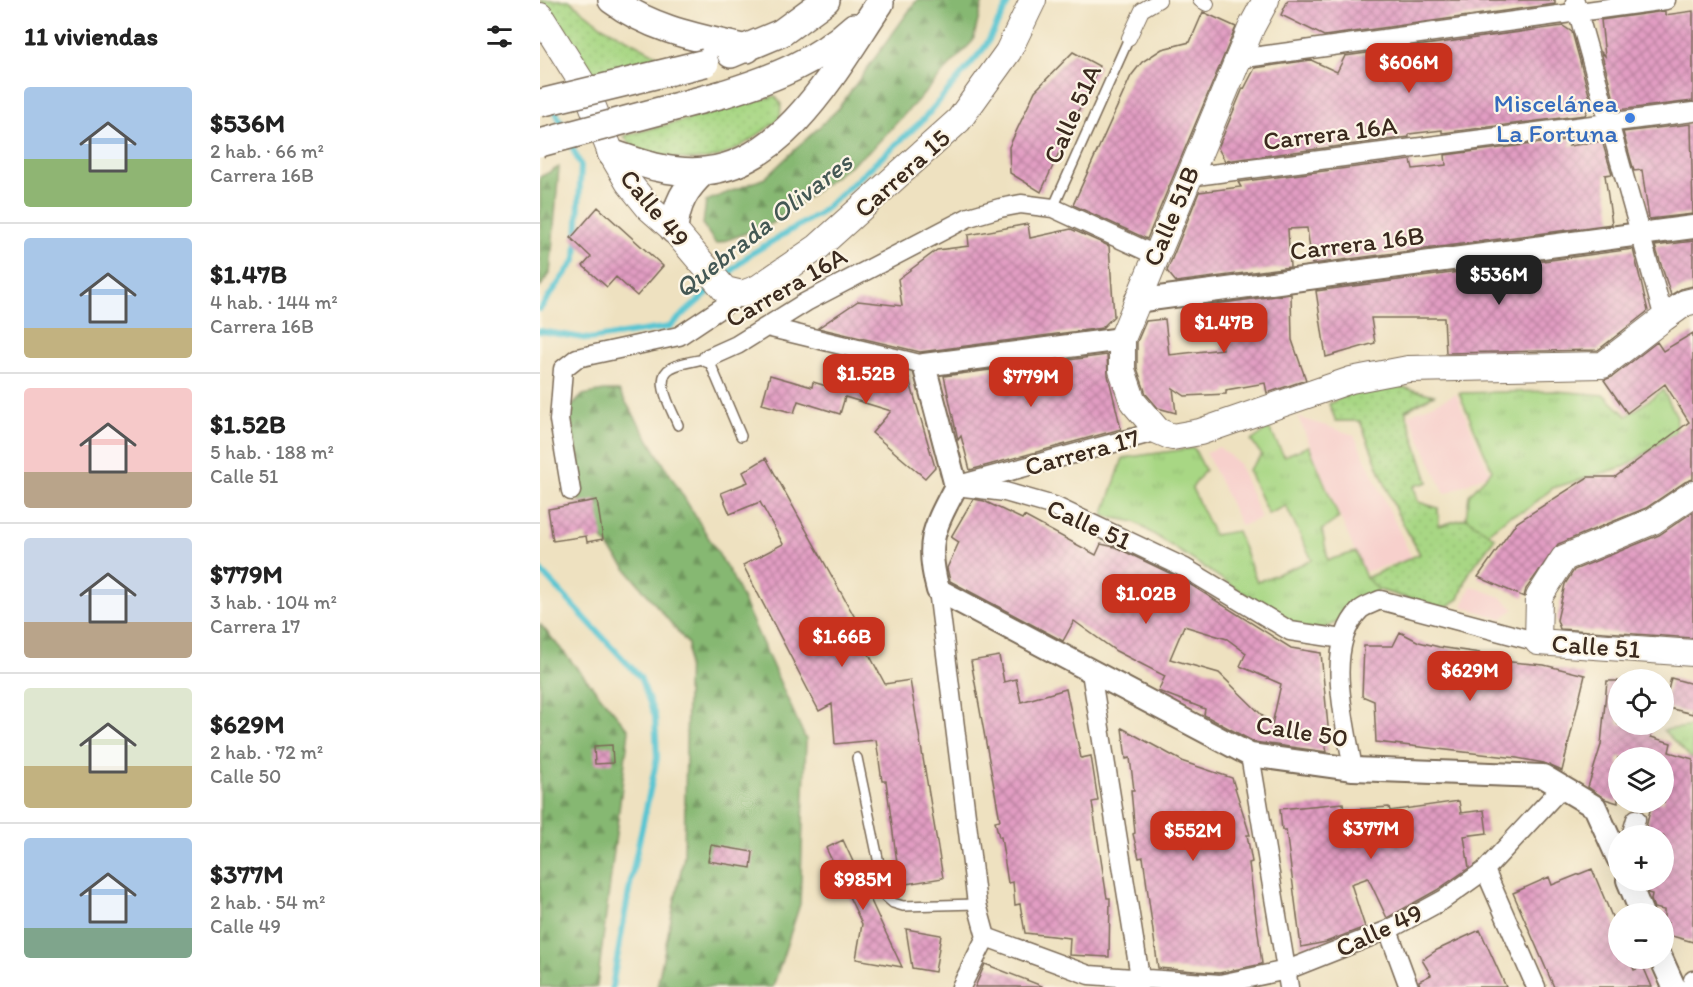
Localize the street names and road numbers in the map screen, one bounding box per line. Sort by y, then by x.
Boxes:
street label: Calle 51A [1036,59,1108,169]
street label: Carrera 16A [1261,109,1399,157]
street label: Carrera 15 [847,122,957,224]
street label: Calle 51B [1136,161,1206,271]
street label: Calle 49 [613,162,697,254]
street label: Carrera 16B [1288,219,1426,267]
street label: Carrera 16A [720,239,853,335]
street label: Carrera 17 [1021,421,1143,483]
street label: Calle 51 [1042,491,1136,557]
street label: Calle 51 [1551,627,1641,665]
street label: Calle 50 [1254,708,1350,754]
street label: Calle 49 [1330,896,1428,964]

